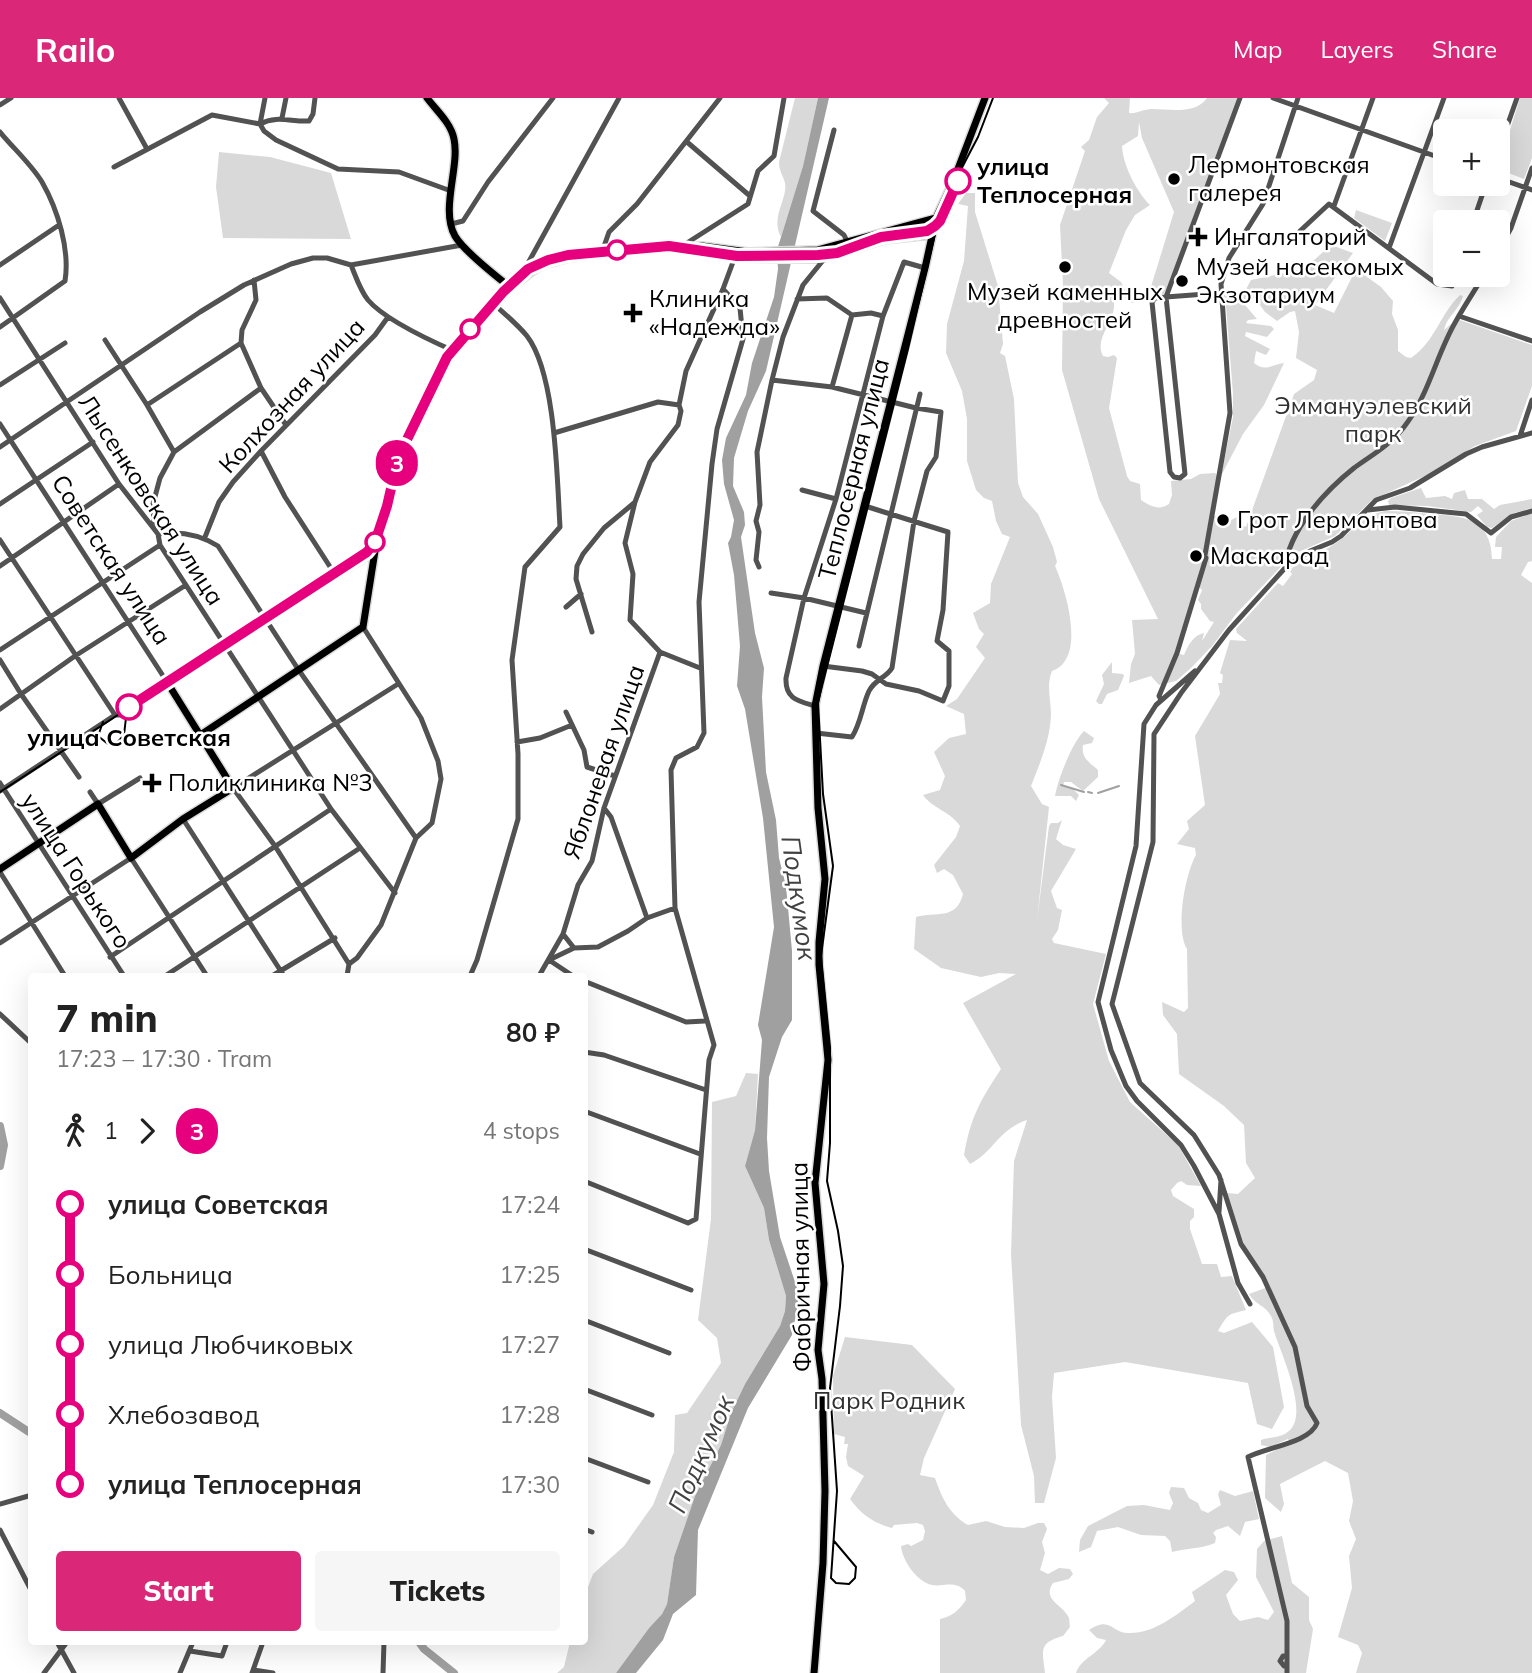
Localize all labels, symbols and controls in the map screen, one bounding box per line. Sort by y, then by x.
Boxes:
text: Railo [35,29,115,70]
text: Map [1233,34,1282,64]
text: Layers [1320,34,1394,64]
text: Share [1432,34,1497,64]
map controls [1433,119,1510,287]
button: + [1433,119,1510,196]
place label: Лермонтовская галерея [1188,149,1370,207]
place label: улица Теплосерная [977,151,1132,209]
marker: улица Теплосерная [945,168,971,194]
marker: Лермонтовская галерея [1166,171,1182,187]
button: − [1433,210,1510,287]
place label: Ингаляторий [1214,221,1367,251]
marker: Ингаляторий [1188,227,1208,247]
unlabelled marker [607,240,627,260]
place label: Музей насекомых Экзотариум [1196,251,1404,309]
marker: Музей каменных древностей [1057,259,1073,275]
marker: Музей насекомых Экзотариум [1174,273,1190,289]
place label: Музей каменных древностей [967,276,1163,334]
place label: Клиника «Надежда» [649,283,780,341]
marker: Клиника «Надежда» [623,303,643,323]
street label: Колхозная улица [212,312,371,479]
unlabelled marker [460,319,480,339]
street label: Теплосерная улица [811,355,895,582]
street label: Лысенковская улица [72,388,231,610]
park label: Эммануэлевский парк [1274,390,1472,448]
line badge: 3 [374,440,420,486]
text: 3 [390,448,404,478]
street label: Советская улица [46,469,178,650]
place label: Грот Лермонтова [1237,504,1438,534]
marker: Грот Лермонтова [1215,512,1231,528]
unlabelled marker [365,532,385,552]
place label: Маскарад [1210,540,1329,570]
marker: Маскарад [1188,548,1204,564]
street label: Яблоневая улица [556,661,650,863]
marker: улица Советская [116,694,142,720]
place label: улица Советская [27,722,231,752]
place label: Поликлиника №3 [168,767,373,797]
marker: Поликлиника №3 [142,773,162,793]
street label: улица Горького [15,787,138,954]
water label: Подкумок [774,834,825,963]
text: 7 min [56,994,158,1042]
text: 80 ₽ [506,1016,560,1049]
text: 17:23 – 17:30 · Tram [56,1044,272,1073]
icon: walk [56,1112,94,1150]
icon: forward [128,1112,166,1150]
text: 1 [104,1116,118,1145]
text: 3 [190,1116,204,1146]
text: 4 stops [483,1116,560,1145]
street label: Фабричная улица [783,1162,817,1372]
text: улица Советская [108,1188,329,1221]
text: 17:24 [500,1190,560,1219]
text: Больница [108,1258,233,1291]
text: 17:25 [500,1260,560,1289]
text: улица Любчиковых [108,1328,353,1361]
text: 17:27 [500,1330,560,1359]
park label: Парк Родник [813,1385,965,1415]
water label: Подкумок [660,1389,742,1518]
text: Хлебозавод [108,1398,259,1431]
text: 17:28 [500,1400,560,1429]
text: улица Теплосерная [108,1468,362,1501]
text: 17:30 [500,1470,560,1499]
button: Start [56,1551,301,1631]
button: Tickets [315,1551,560,1631]

